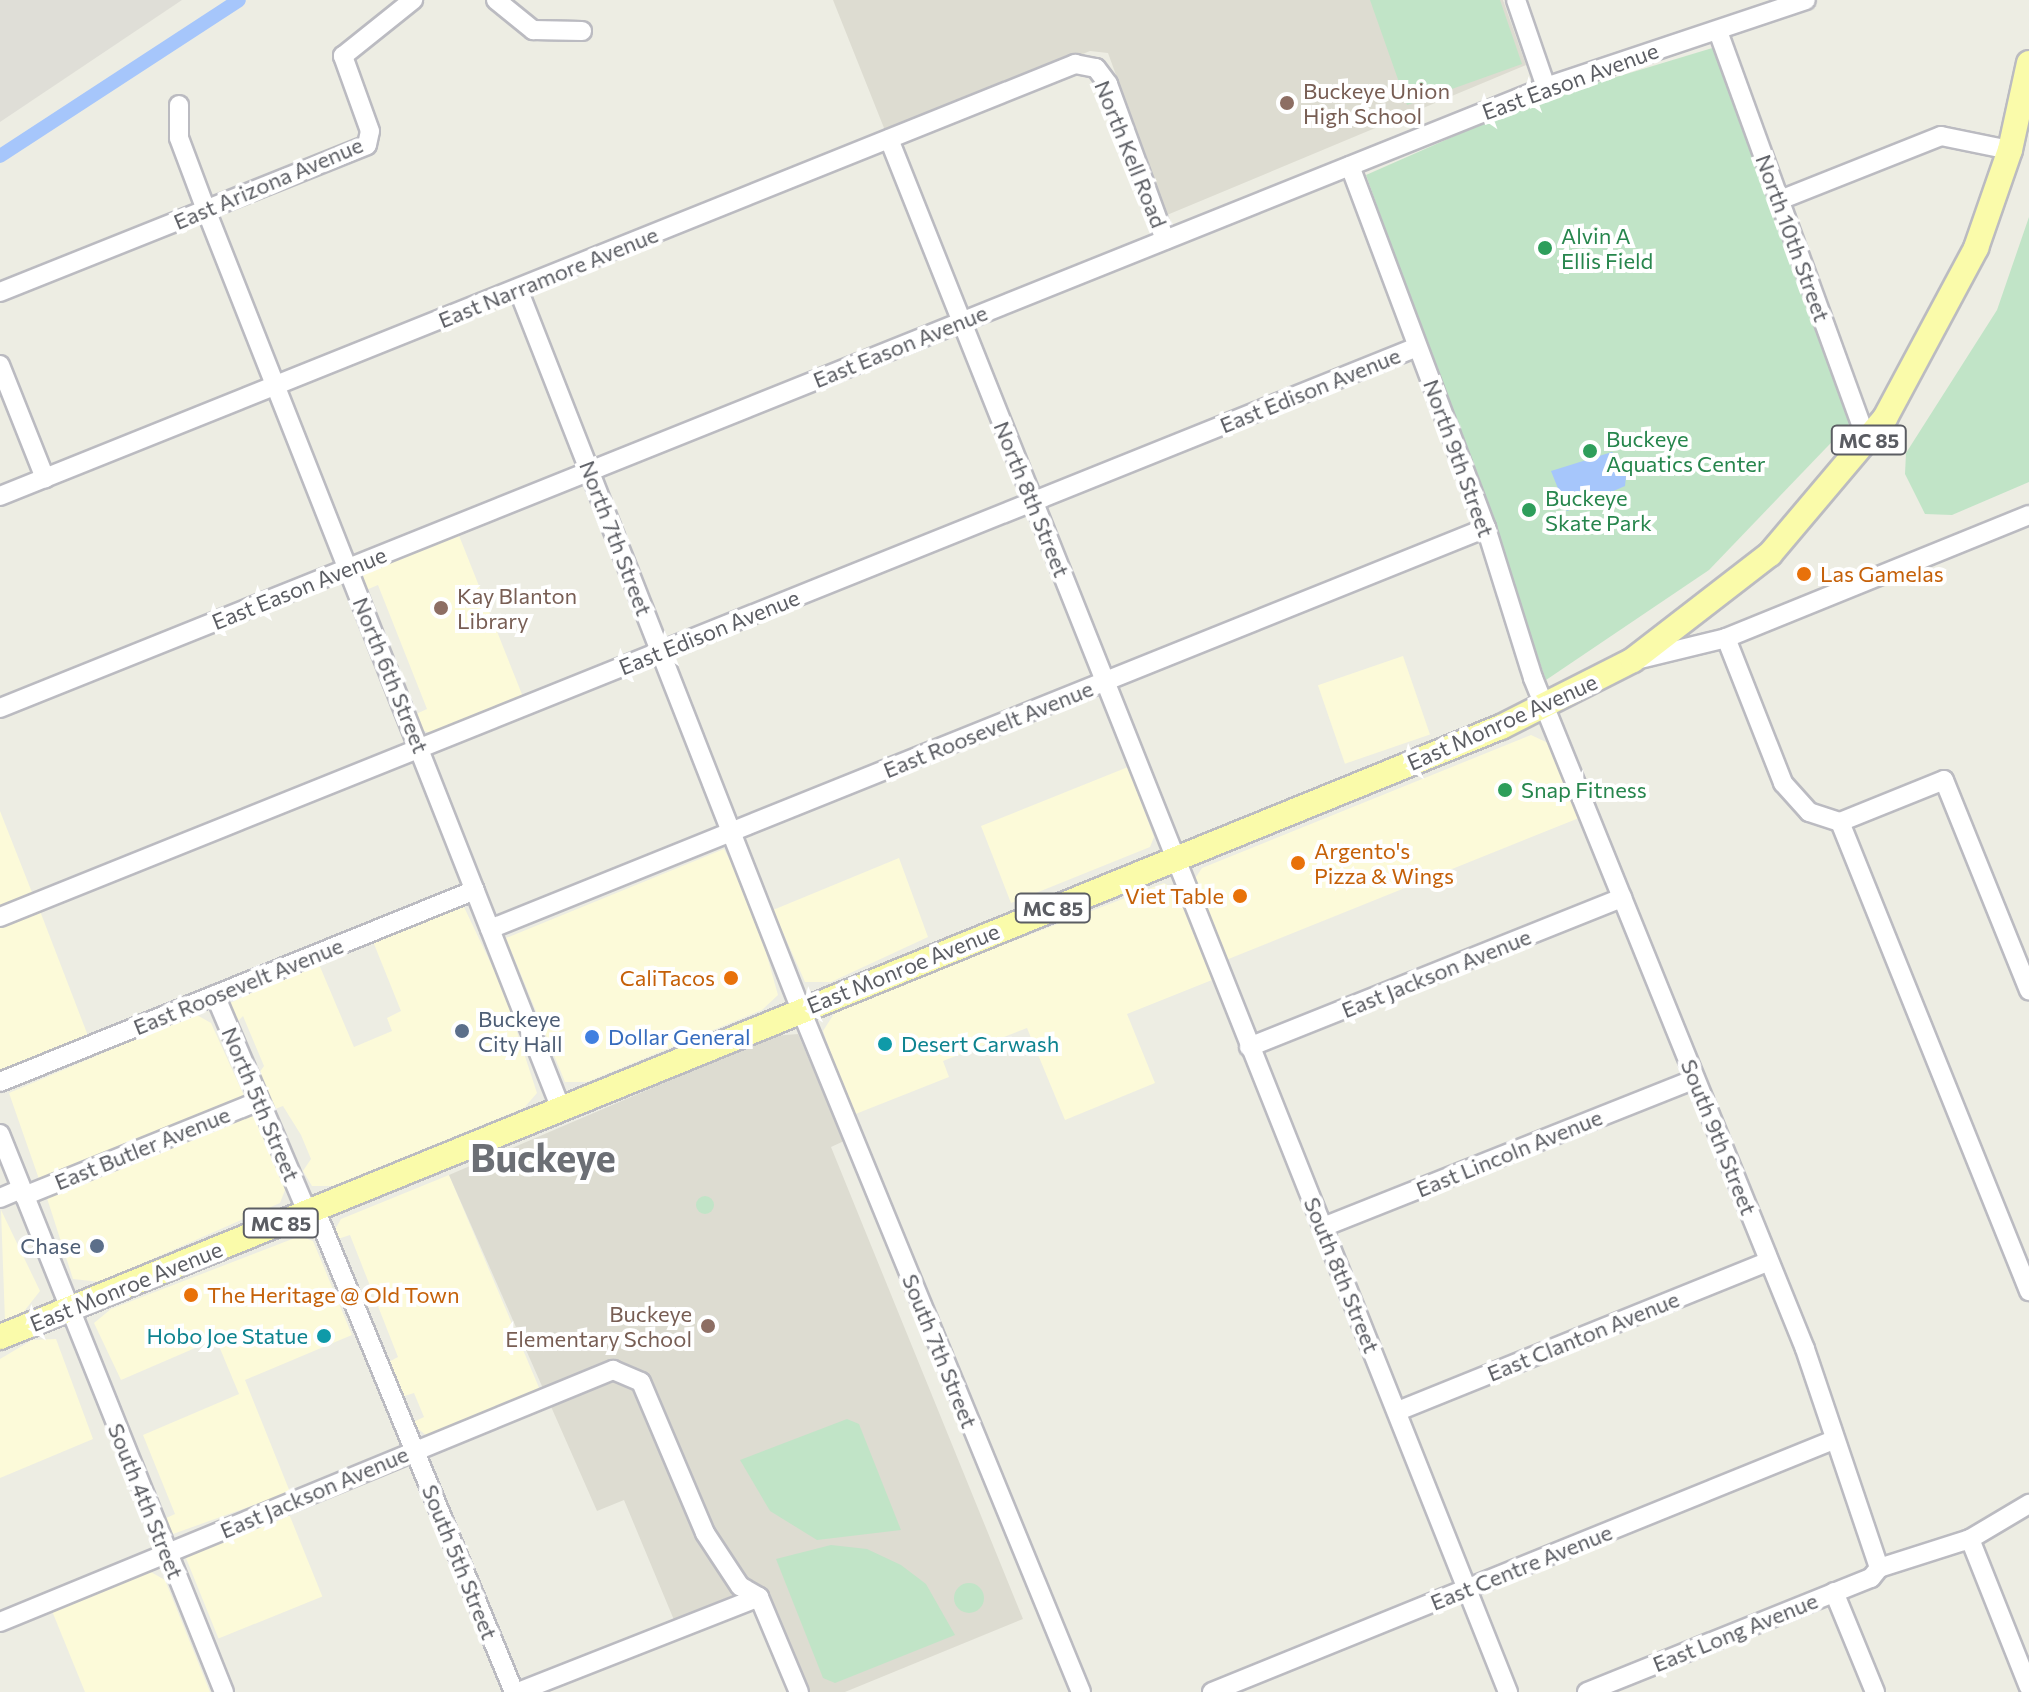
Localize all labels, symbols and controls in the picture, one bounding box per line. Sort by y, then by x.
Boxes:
street label: East Eason Avenue [1478,37,1662,125]
street label: North Kell Road [1089,76,1173,232]
place label: Buckeye Union High School [1303,77,1450,128]
marker: Buckeye Union High School [1278,94,1296,112]
street label: East Arizona Avenue [169,131,367,235]
street label: North 10th Street [1750,151,1836,325]
street label: East Narramore Avenue [434,221,662,333]
place label: Alvin A Ellis Field [1561,222,1653,274]
marker: Alvin A Ellis Field [1536,239,1554,257]
street label: East Eason Avenue [809,299,991,393]
street label: East Edison Avenue [1216,342,1404,438]
street label: North 9th Street [1418,376,1500,540]
street label: North 8th Street [989,417,1075,581]
road number: MC 85 [1829,424,1909,456]
place label: Buckeye Aquatics Center [1606,425,1766,476]
marker: Buckeye Aquatics Center [1581,442,1599,460]
street label: North 7th Street [574,457,658,619]
place label: Buckeye Skate Park [1545,484,1652,536]
marker: Buckeye Skate Park [1520,501,1538,519]
street label: East Eason Avenue [208,541,390,635]
place label: Las Gamelas [1820,561,1944,587]
marker: Las Gamelas [1795,565,1813,583]
place label: Kay Blanton Library [457,582,577,634]
street label: East Edison Avenue [615,584,803,680]
street label: North 6th Street [348,593,434,757]
marker: Kay Blanton Library [432,599,450,617]
street label: East Monroe Avenue [1403,668,1601,776]
street label: East Roosevelt Avenue [879,675,1097,783]
place label: Snap Fitness [1521,777,1647,803]
marker: Snap Fitness [1496,781,1514,799]
place label: Argento's Pizza & Wings [1314,837,1454,888]
marker: Argento's Pizza & Wings [1289,854,1307,872]
place label: Viet Table [1125,883,1224,909]
marker: Viet Table [1231,887,1249,905]
road number: MC 85 [1013,892,1093,924]
street label: East Monroe Avenue [803,917,1003,1019]
street label: East Jackson Avenue [1338,923,1534,1023]
street label: East Roosevelt Avenue [129,932,347,1040]
place label: CaliTacos [620,965,715,991]
marker: CaliTacos [722,969,740,987]
place label: Buckeye City Hall [478,1005,563,1056]
marker: Buckeye City Hall [453,1022,471,1040]
street label: North 5th Street [217,1023,305,1185]
place label: Dollar General [608,1024,751,1050]
marker: Dollar General [583,1028,601,1046]
place label: Desert Carwash [901,1031,1059,1057]
marker: Desert Carwash [876,1035,894,1053]
street label: South 9th Street [1676,1055,1762,1219]
street label: East Butler Avenue [50,1101,234,1195]
street label: East Lincoln Avenue [1412,1104,1606,1202]
district label: Buckeye [470,1134,616,1180]
street label: South 8th Street [1299,1193,1385,1357]
road number: MC 85 [241,1207,321,1239]
place label: Chase [20,1233,81,1259]
street label: East Monroe Avenue [26,1235,226,1337]
marker: Chase [88,1237,106,1255]
street label: South 7th Street [897,1270,983,1432]
place label: The Heritage @ Old Town [207,1282,460,1308]
street label: East Clanton Avenue [1483,1285,1683,1387]
marker: The Heritage @ Old Town [182,1286,200,1304]
place label: Buckeye Elementary School [505,1300,692,1352]
marker: Buckeye Elementary School [699,1317,717,1335]
place label: Hobo Joe Statue [147,1323,308,1349]
marker: Hobo Joe Statue [315,1327,333,1345]
street label: South 4th Street [103,1419,189,1583]
street label: East Jackson Avenue [216,1440,412,1544]
street label: South 5th Street [417,1481,503,1643]
street label: East Centre Avenue [1426,1518,1616,1616]
street label: East Long Avenue [1649,1587,1821,1677]

